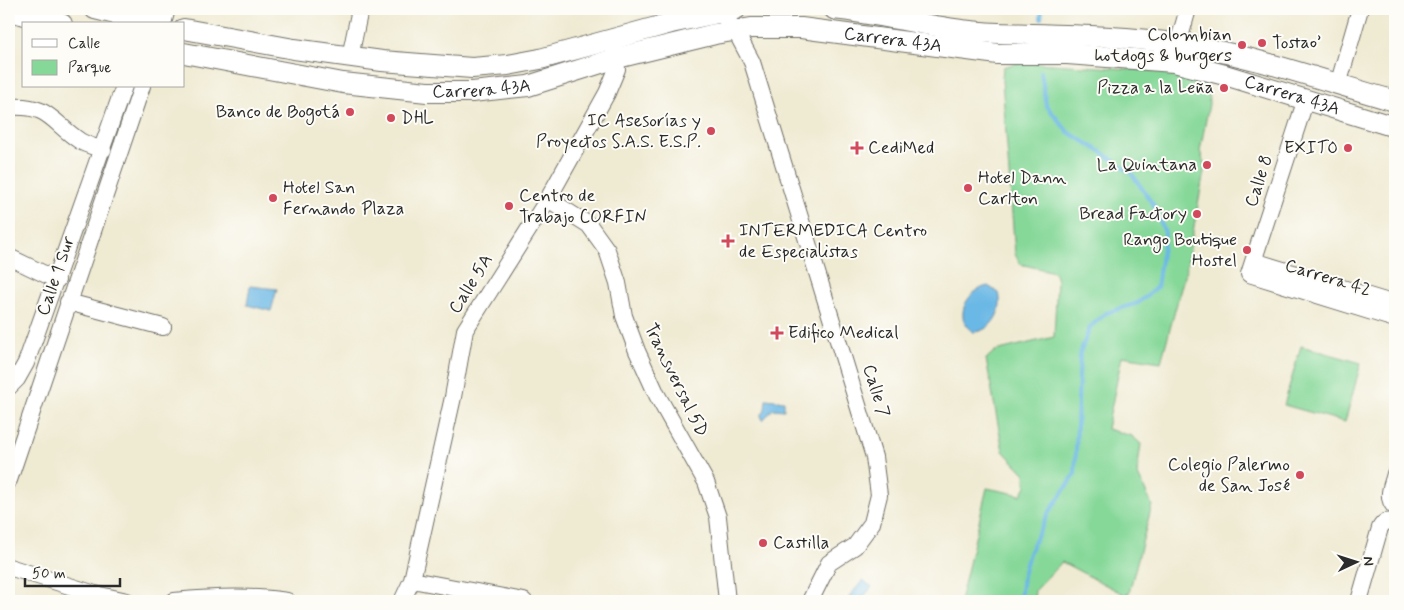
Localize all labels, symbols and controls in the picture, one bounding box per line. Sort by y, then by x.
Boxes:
legend [22,22,185,88]
street label: Carrera 43A [842,22,943,58]
place label: Colombian hotdogs & burgers [1094,23,1232,69]
place label: Tostao’ [1272,31,1321,55]
text: Calle [68,34,100,54]
marker: Tostao’ [1256,37,1268,49]
marker: Colombian hotdogs & burgers [1236,39,1248,51]
text: Parque [68,58,111,78]
street label: Carrera 43A [1241,70,1343,121]
street label: Carrera 43A [432,74,532,104]
place label: Pizza a la Leña [1097,76,1214,100]
marker: Pizza a la Leña [1218,82,1230,94]
place label: Banco de Bogotá [216,100,340,125]
marker: Banco de Bogotá [344,106,356,118]
place label: DHL [401,106,434,130]
place label: IC Asesorías y Proyectos S.A.S. E.S.P. [536,109,701,154]
marker: DHL [385,112,397,124]
marker: IC Asesorías y Proyectos S.A.S. E.S.P. [705,125,717,137]
place label: CediMed [868,136,934,160]
place label: EXITO [1284,136,1338,160]
marker: CediMed [850,141,864,155]
marker: EXITO [1342,142,1354,154]
street label: Calle 8 [1239,152,1279,210]
place label: La Quintana [1097,153,1197,177]
marker: La Quintana [1201,159,1213,171]
place label: Hotel Dann Carlton [978,166,1066,211]
place label: Hotel San Fernando Plaza [283,176,404,221]
marker: Hotel Dann Carlton [962,182,974,194]
place label: Centro de Trabajo CORFIN [519,184,647,229]
marker: Hotel San Fernando Plaza [267,192,279,204]
marker: Centro de Trabajo CORFIN [503,200,515,212]
place label: Bread Factory [1079,202,1187,226]
marker: Bread Factory [1191,208,1203,220]
place label: INTERMEDICA Centro de Especialistas [739,219,927,264]
place label: Rango Boutique Hostel [1123,228,1237,273]
street label: Calle 1 Sur [31,233,81,319]
marker: INTERMEDICA Centro de Especialistas [721,234,735,248]
marker: Rango Boutique Hostel [1241,244,1253,256]
street label: Calle 5A [443,250,499,318]
street label: Carrera 42 [1282,254,1374,302]
street label: Transversal 5D [638,319,714,441]
place label: Edifico Medical [788,321,899,345]
marker: Edifico Medical [770,326,784,340]
street label: Calle 7 [857,361,895,421]
place label: Colegio Palermo de San José [1168,453,1290,498]
marker: Colegio Palermo de San José [1294,469,1306,481]
place label: Castilla [773,531,829,555]
marker: Castilla [757,537,769,549]
north arrow [1332,538,1382,588]
scale bar [25,555,120,587]
text: N [1359,556,1377,566]
text: 50 m [32,564,66,584]

